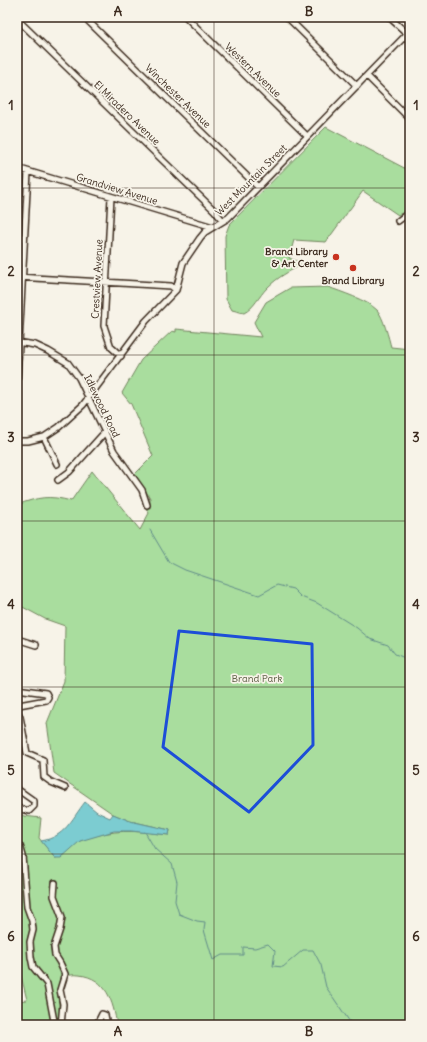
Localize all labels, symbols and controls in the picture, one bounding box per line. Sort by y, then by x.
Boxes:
text: A [114,3,123,20]
text: B [305,3,314,20]
street label: Western Avenue [222,40,284,100]
street label: Winchester Avenue [142,61,214,131]
street label: El Miradero Avenue [91,78,163,148]
text: 1 [8,97,14,114]
text: 1 [413,97,419,114]
street label: West Mountain Street [213,141,290,218]
street label: Grandview Avenue [75,170,159,208]
street label: Crestview Avenue [88,239,106,319]
place label: Brand Library & Art Center [265,245,329,270]
marker: Brand Library & Art Center [331,252,341,262]
text: 2 [7,263,15,280]
marker: Brand Library [348,263,358,273]
text: 2 [412,263,420,280]
place label: Brand Library [322,274,385,287]
street label: Idlewood Road [81,372,123,440]
text: 3 [7,429,15,446]
text: 3 [412,429,420,446]
text: 4 [7,596,15,613]
text: 4 [412,596,420,613]
park label: Brand Park [232,672,282,685]
text: 5 [7,762,15,779]
text: 5 [412,762,420,779]
text: 6 [7,928,15,945]
text: 6 [412,928,420,945]
text: A [114,1023,123,1040]
text: B [305,1023,314,1040]

